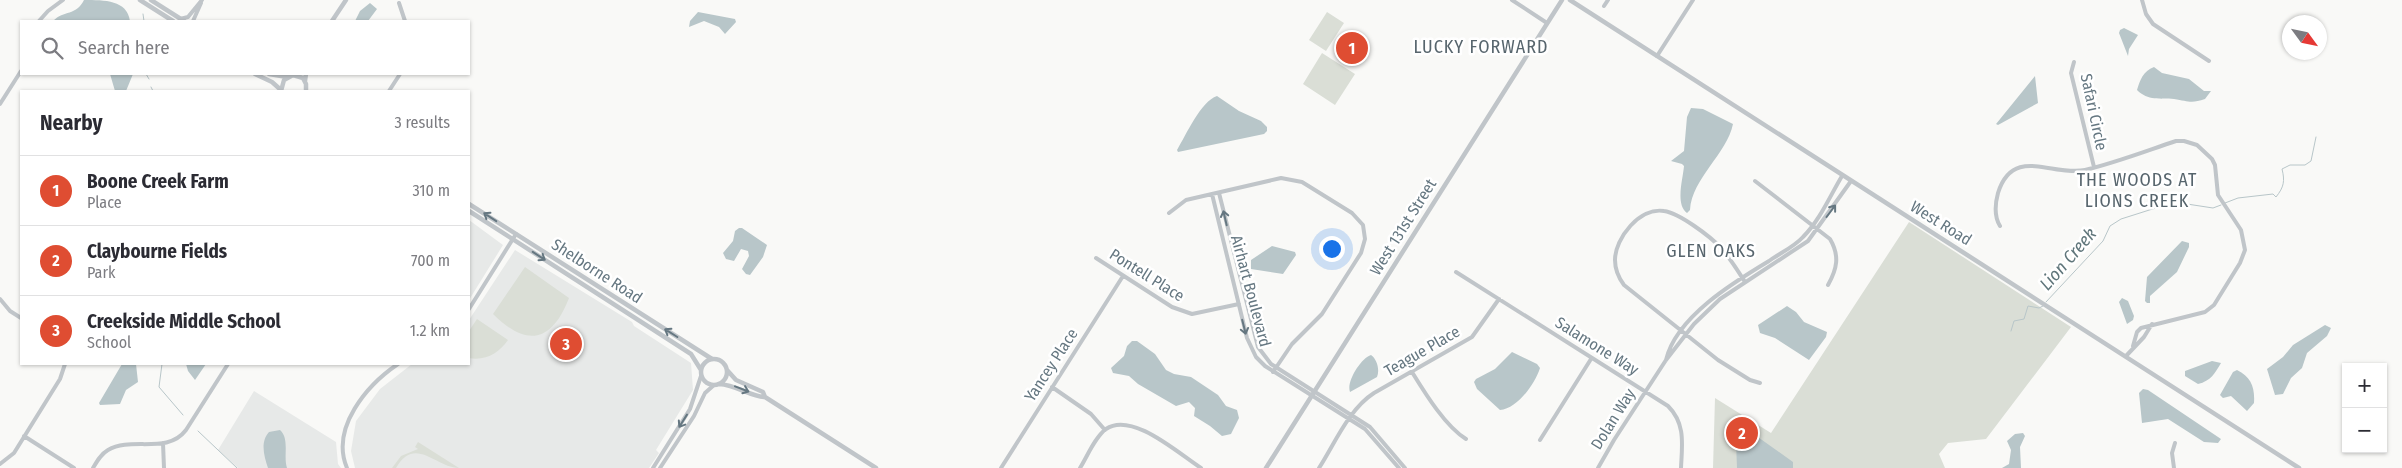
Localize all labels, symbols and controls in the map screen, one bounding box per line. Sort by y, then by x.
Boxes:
north arrow [2282,15,2327,60]
search box [20,20,470,75]
pin: 1 [1336,29,1368,67]
icon: search [38,34,66,62]
text: Search here [78,36,170,59]
district label: LUCKY FORWARD [1414,36,1548,58]
street label: Safari Circle [2077,72,2111,152]
text: Nearby [40,110,102,136]
text: 3 results [394,113,450,132]
district label: THE WOODS AT LIONS CREEK [2077,169,2197,212]
text: Boone Creek Farm [87,170,229,193]
street label: West 131st Street [1366,175,1441,279]
text: 1 [53,181,59,200]
text: 310 m [413,181,450,200]
text: Place [87,193,122,212]
street label: West Road [1907,197,1975,249]
one-way arrow [1825,205,1836,218]
one-way arrow [1220,210,1229,226]
one-way arrow [483,212,497,222]
water label: Lion Creek [2035,223,2101,295]
street label: Airhart Boulevard [1227,233,1275,349]
street label: Shelborne Road [548,235,646,307]
your location [1319,236,1345,262]
text: Claybourne Fields [87,240,227,263]
district label: GLEN OAKS [1666,240,1756,262]
street label: Pontell Place [1106,245,1188,305]
text: 2 [52,251,60,270]
text: 700 m [411,251,450,270]
one-way arrow [532,252,546,262]
text: Park [87,263,115,282]
text: Creekside Middle School [87,310,281,333]
street label: Salamone Way [1552,313,1643,380]
one-way arrow [1240,318,1249,334]
text: 3 [52,321,60,340]
text: 1.2 km [410,321,450,340]
street label: Teague Place [1381,322,1463,380]
pin: 3 [550,325,582,363]
street label: Yancey Place [1020,325,1082,405]
one-way arrow [664,328,678,338]
text: School [87,333,131,352]
map controls [2342,363,2387,453]
button: + [2342,363,2387,408]
street label: Dolan Way [1587,384,1640,453]
one-way arrow [734,385,750,394]
button: − [2342,408,2387,453]
one-way arrow [678,413,688,427]
pin: 2 [1726,414,1758,452]

